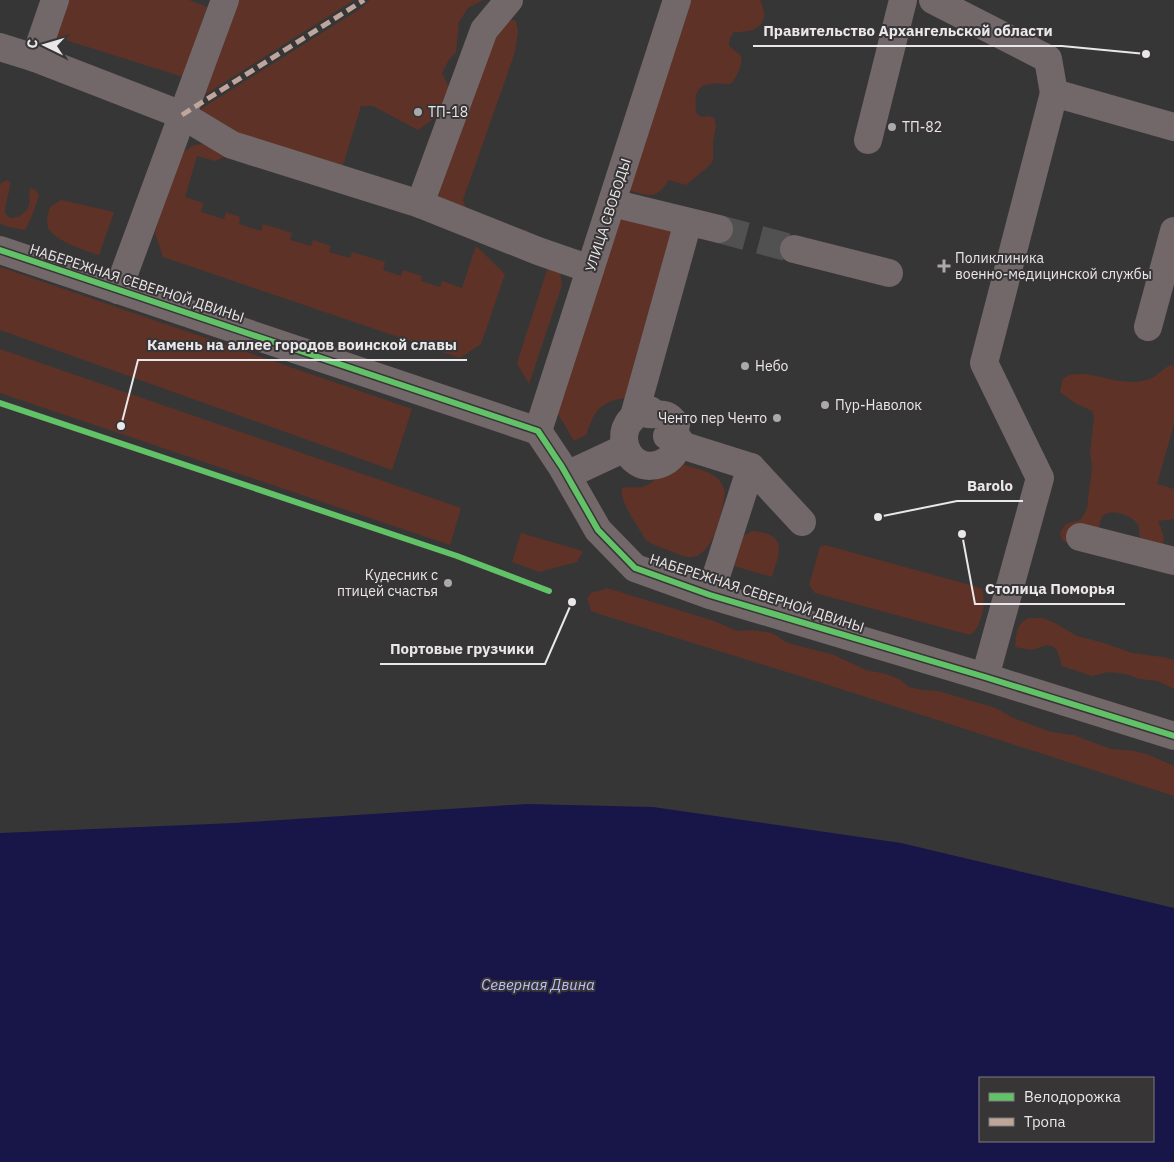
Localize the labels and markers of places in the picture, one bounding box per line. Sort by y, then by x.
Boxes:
callout: Правительство Архангельской области [753,16,1062,46]
place label: ТП-18 [428,103,468,121]
marker: ТП-18 [412,106,424,118]
place label: ТП-82 [902,118,942,136]
marker: ТП-82 [886,121,898,133]
place label: Поликлиника военно-медицинской службы [955,249,1152,283]
marker: Поликлиника военно-медицинской службы [937,259,951,273]
callout: Камень на аллее городов воинской славы [138,330,467,360]
place label: Небо [755,357,789,375]
marker: Небо [739,360,751,372]
place label: Пур-Наволок [835,396,922,414]
marker: Пур-Наволок [819,399,831,411]
place label: Ченто пер Ченто [658,409,767,427]
marker: Ченто пер Ченто [771,412,783,424]
callout: Barolo [957,471,1023,501]
place label: Кудесник с птицей счастья [337,566,438,600]
callout: Столица Поморья [975,574,1125,604]
marker: Кудесник с птицей счастья [442,577,454,589]
callout: Портовые грузчики [380,634,545,664]

